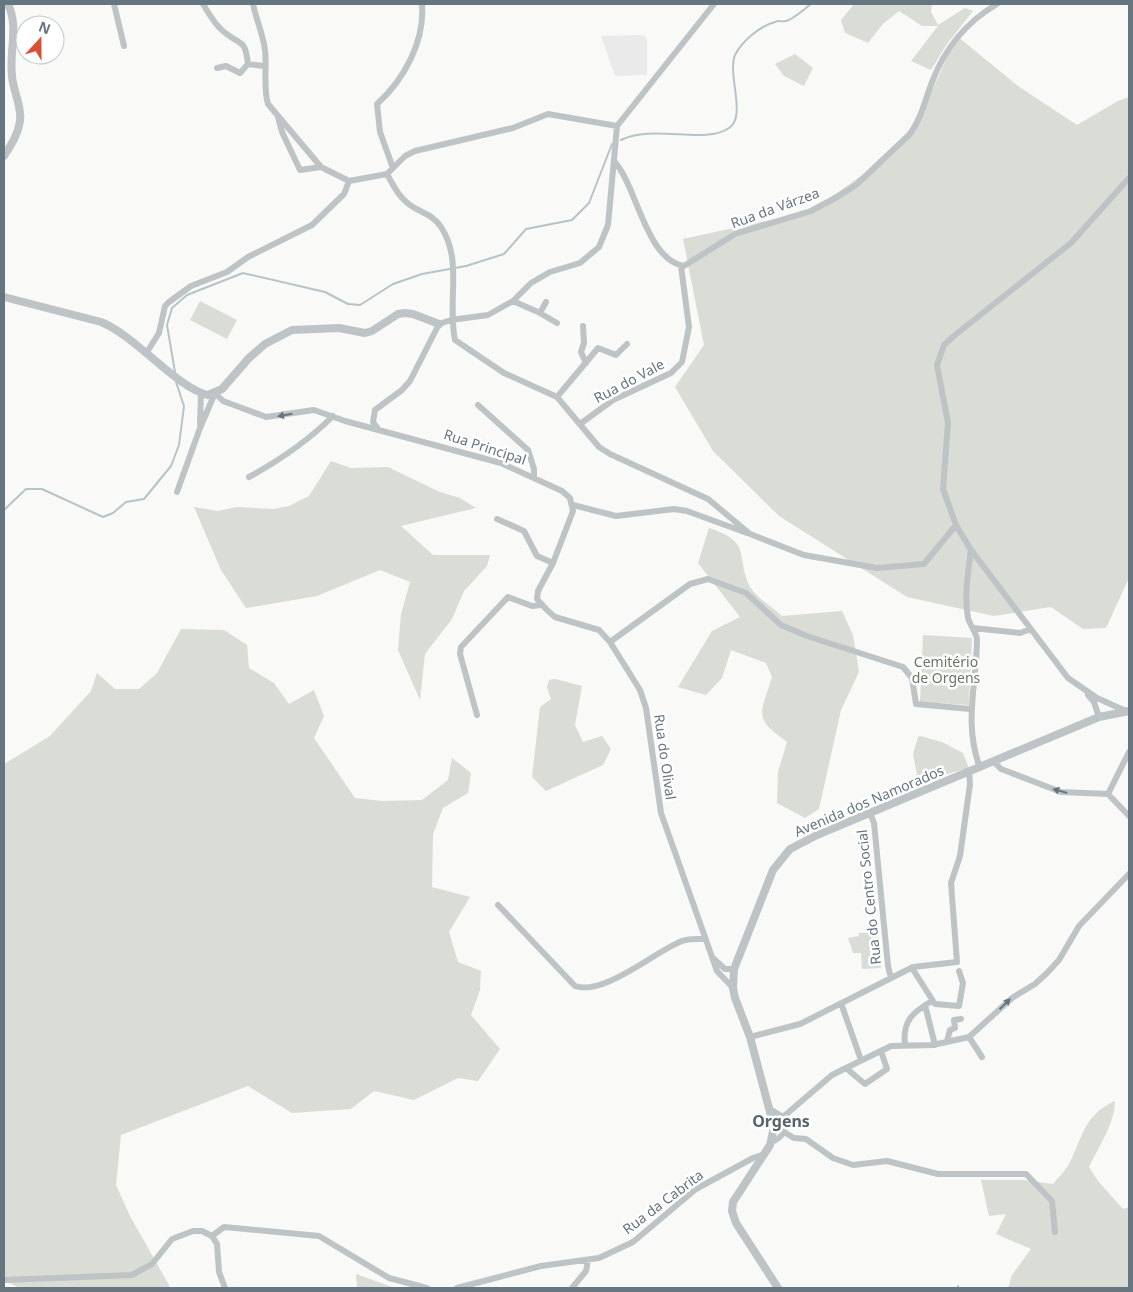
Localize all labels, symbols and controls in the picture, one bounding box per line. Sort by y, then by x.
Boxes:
north arrow [15,15,65,65]
text: N [36,16,54,38]
street label: Rua da Várzea [728,183,822,232]
street label: Rua do Vale [590,354,667,407]
one-way arrow [277,412,293,420]
street label: Rua Principal [441,424,529,469]
park label: Cemitério de Orgens [912,652,981,687]
street label: Rua do Olival [650,713,681,801]
street label: Avenida dos Namorados [791,760,947,841]
one-way arrow [1052,786,1067,794]
street label: Rua do Centro Social [852,829,885,965]
one-way arrow [999,998,1011,1010]
district label: Orgens [752,1110,810,1132]
street label: Rua da Cabrita [618,1165,707,1238]

